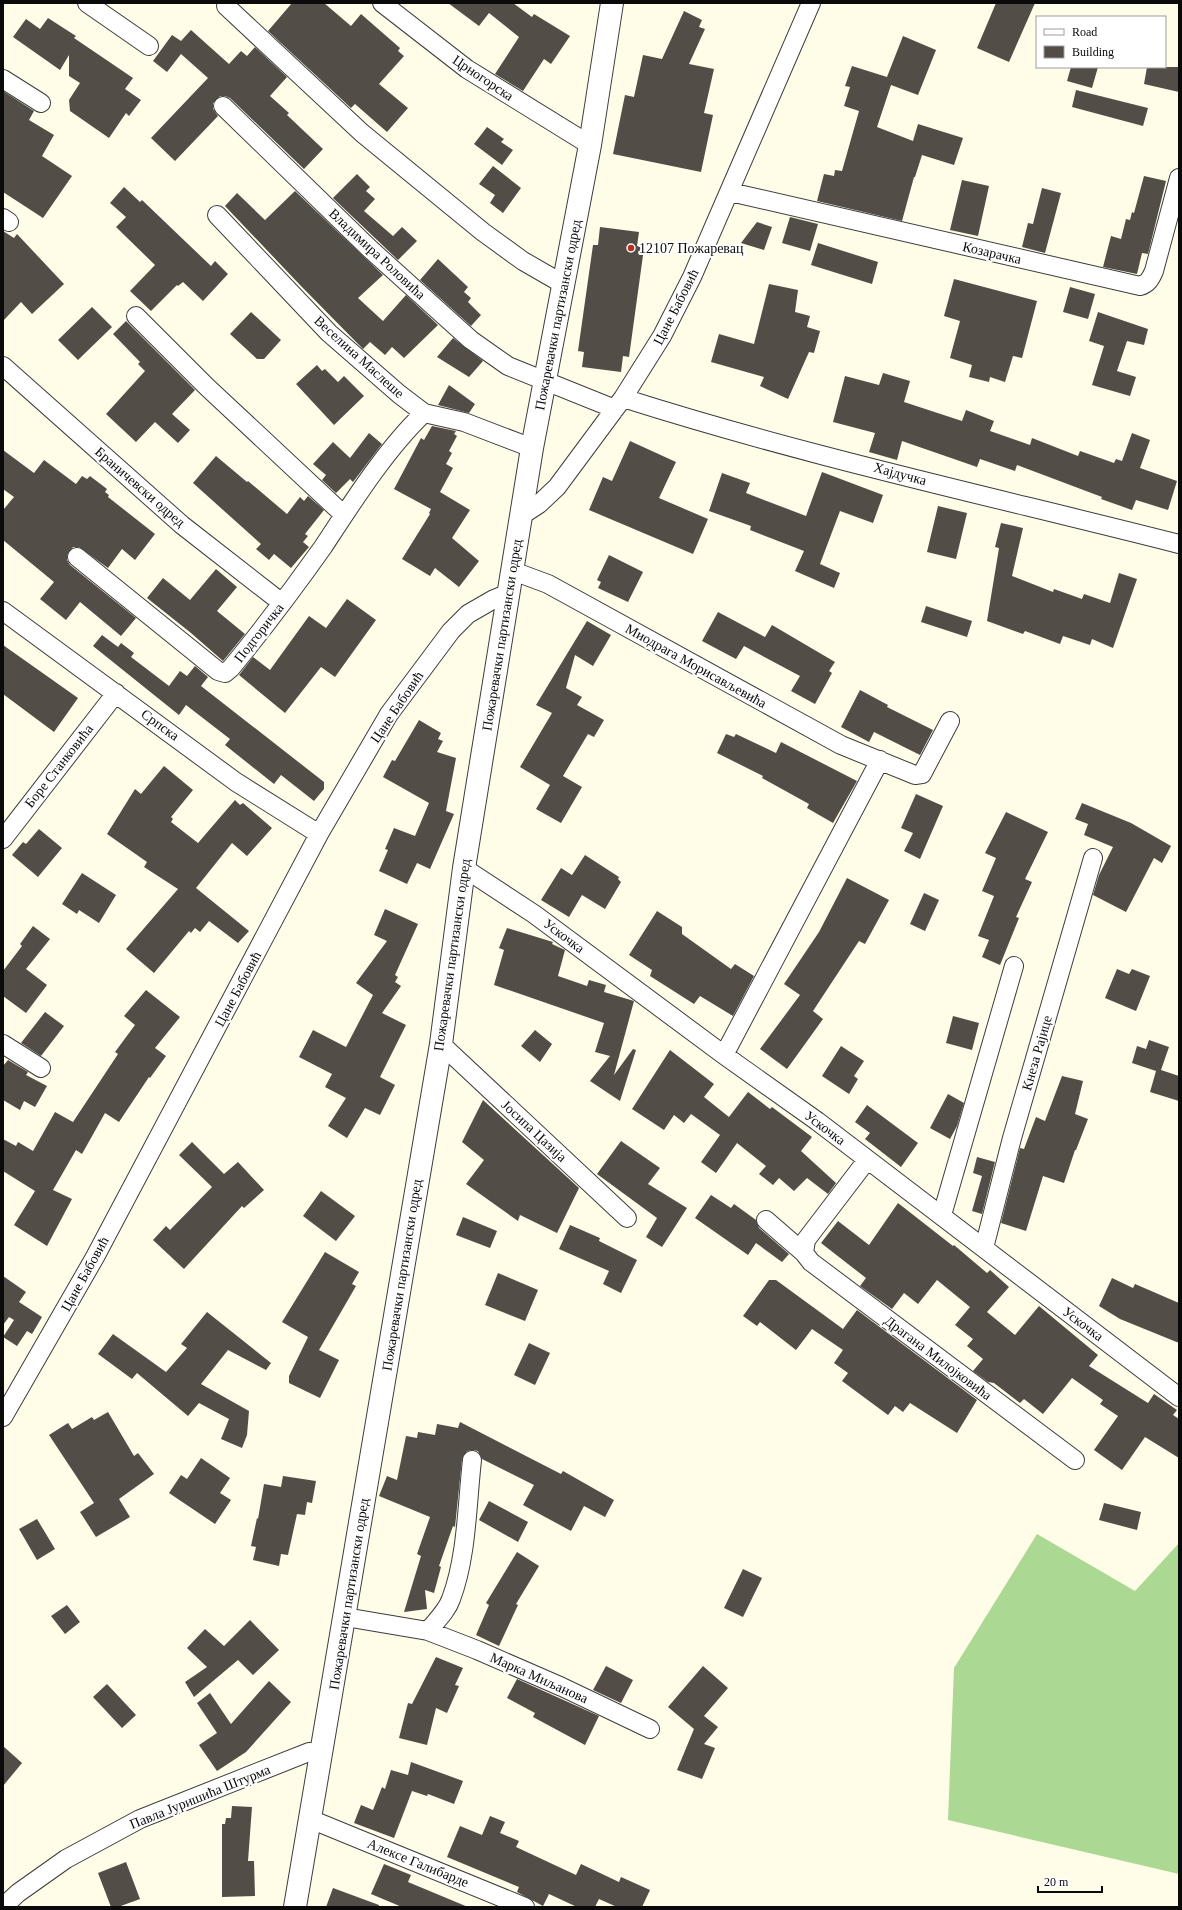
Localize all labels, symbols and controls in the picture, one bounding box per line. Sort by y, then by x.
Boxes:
legend [1036,16,1166,68]
text: Road [1072,25,1097,39]
text: Building [1072,45,1114,59]
street label: Црногорска [450,52,517,104]
street label: Владимира Роловића [326,206,429,303]
street label: Пожаревачки партизански одред [532,218,584,412]
street label: Козарачка [961,239,1024,267]
place label: 12107 Пожаревац [639,241,744,256]
marker: 12107 Пожаревац [626,243,636,253]
street label: Цане Бабовић [650,267,702,347]
street label: Веселина Маслеше [311,313,407,401]
street label: Браничевски одред [92,444,188,530]
street label: Хајдучка [872,460,929,488]
street label: Пожаревачки партизански одред [479,538,525,732]
street label: Подгоричка [231,600,287,665]
street label: Миодрага Морисављевића [623,621,770,711]
street label: Цане Бабовић [368,668,426,746]
street label: Српска [138,706,182,744]
street label: Боре Станковића [22,721,97,811]
street label: Пожаревачки партизански одред [431,858,473,1052]
street label: Ускочка [541,916,588,957]
street label: Цане Бабовић [212,949,264,1029]
street label: Кнеза Рајице [1019,1014,1055,1092]
street label: Јосипа Цазија [498,1097,570,1165]
street label: Ускочка [802,1108,849,1149]
street label: Пожаревачки партизански одред [379,1178,425,1372]
street label: Цане Бабовић [58,1234,112,1314]
street label: Ускочка [1060,1304,1107,1345]
street label: Драгана Милојковића [882,1313,995,1404]
street label: Пожаревачки партизански одред [326,1497,372,1691]
street label: Марка Миљанова [488,1650,591,1707]
street label: Павла Јуришића Штурма [128,1762,273,1832]
street label: Алексе Галибарде [365,1836,471,1890]
scale bar [1038,1868,1102,1894]
text: 20 m [1044,1875,1069,1889]

